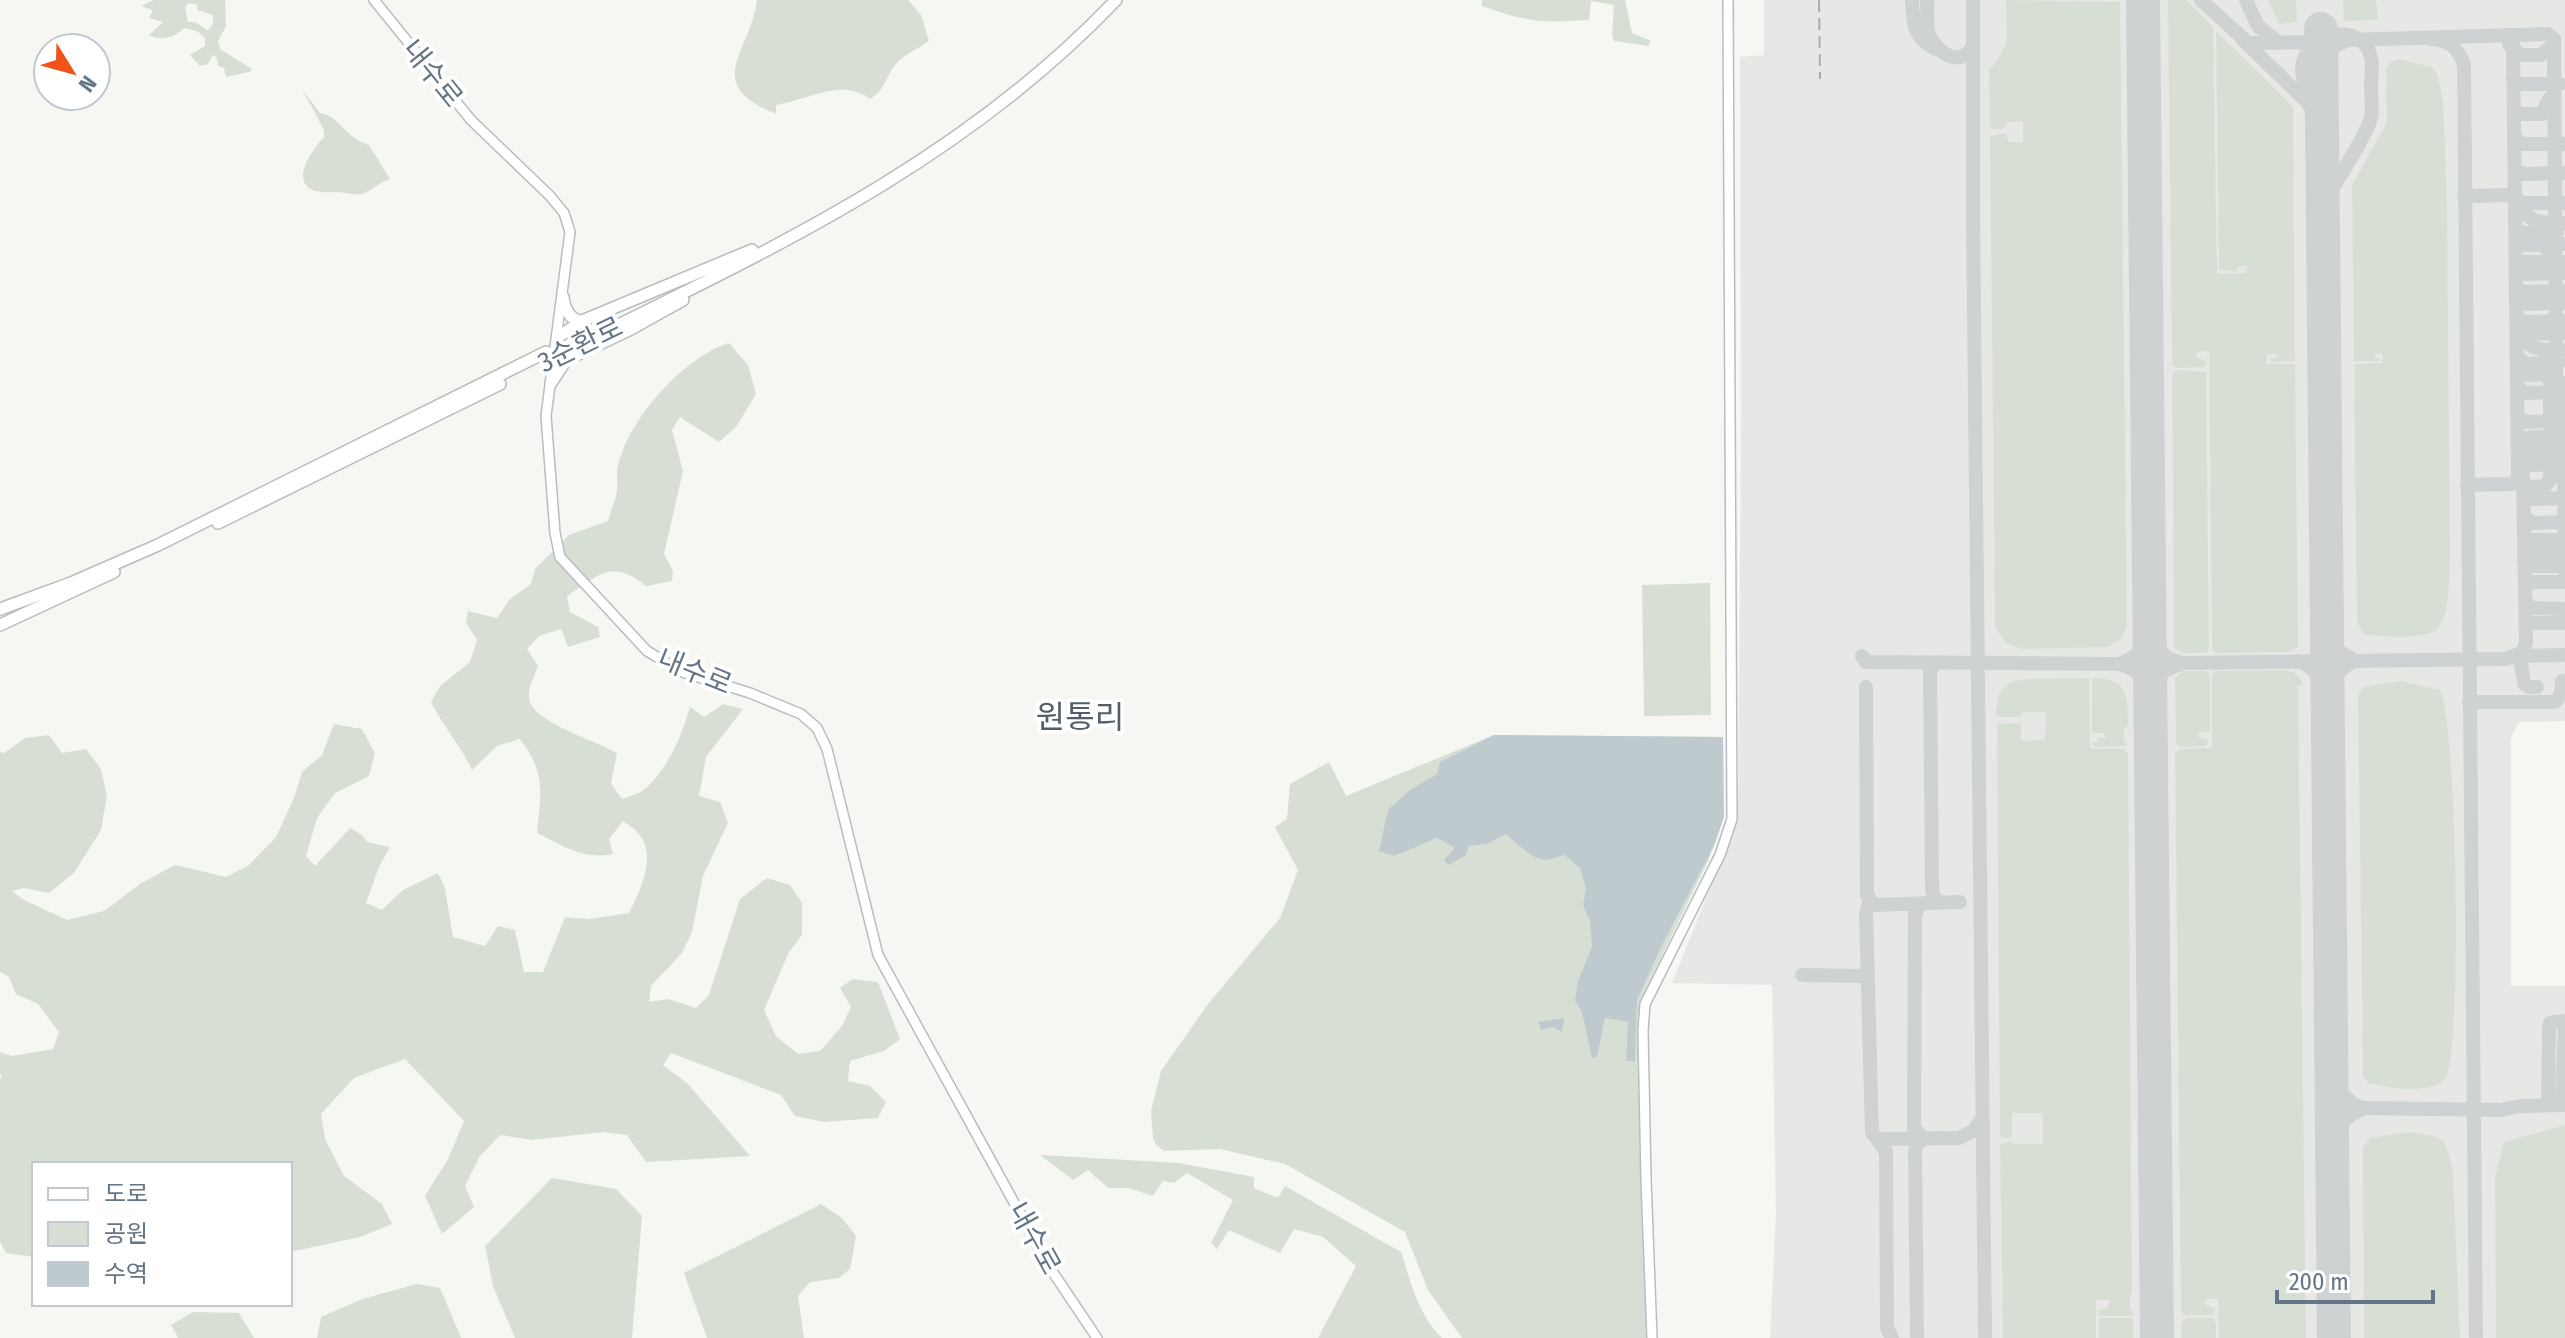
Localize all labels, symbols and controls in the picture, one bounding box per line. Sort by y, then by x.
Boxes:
north arrow [32,32,112,112]
street label: 내수로 [395,33,470,114]
text: N [73,70,102,97]
street label: 3순환로 [533,310,628,379]
street label: 내수로 [653,642,737,701]
district label: 원통리 [1036,698,1124,736]
legend [32,1162,292,1306]
text: 도로 [104,1180,148,1208]
street label: 내수로 [1001,1196,1068,1280]
text: 공원 [104,1220,148,1248]
scale bar [2277,1254,2433,1304]
text: 수역 [104,1260,148,1288]
text: 200 m [2289,1268,2349,1296]

